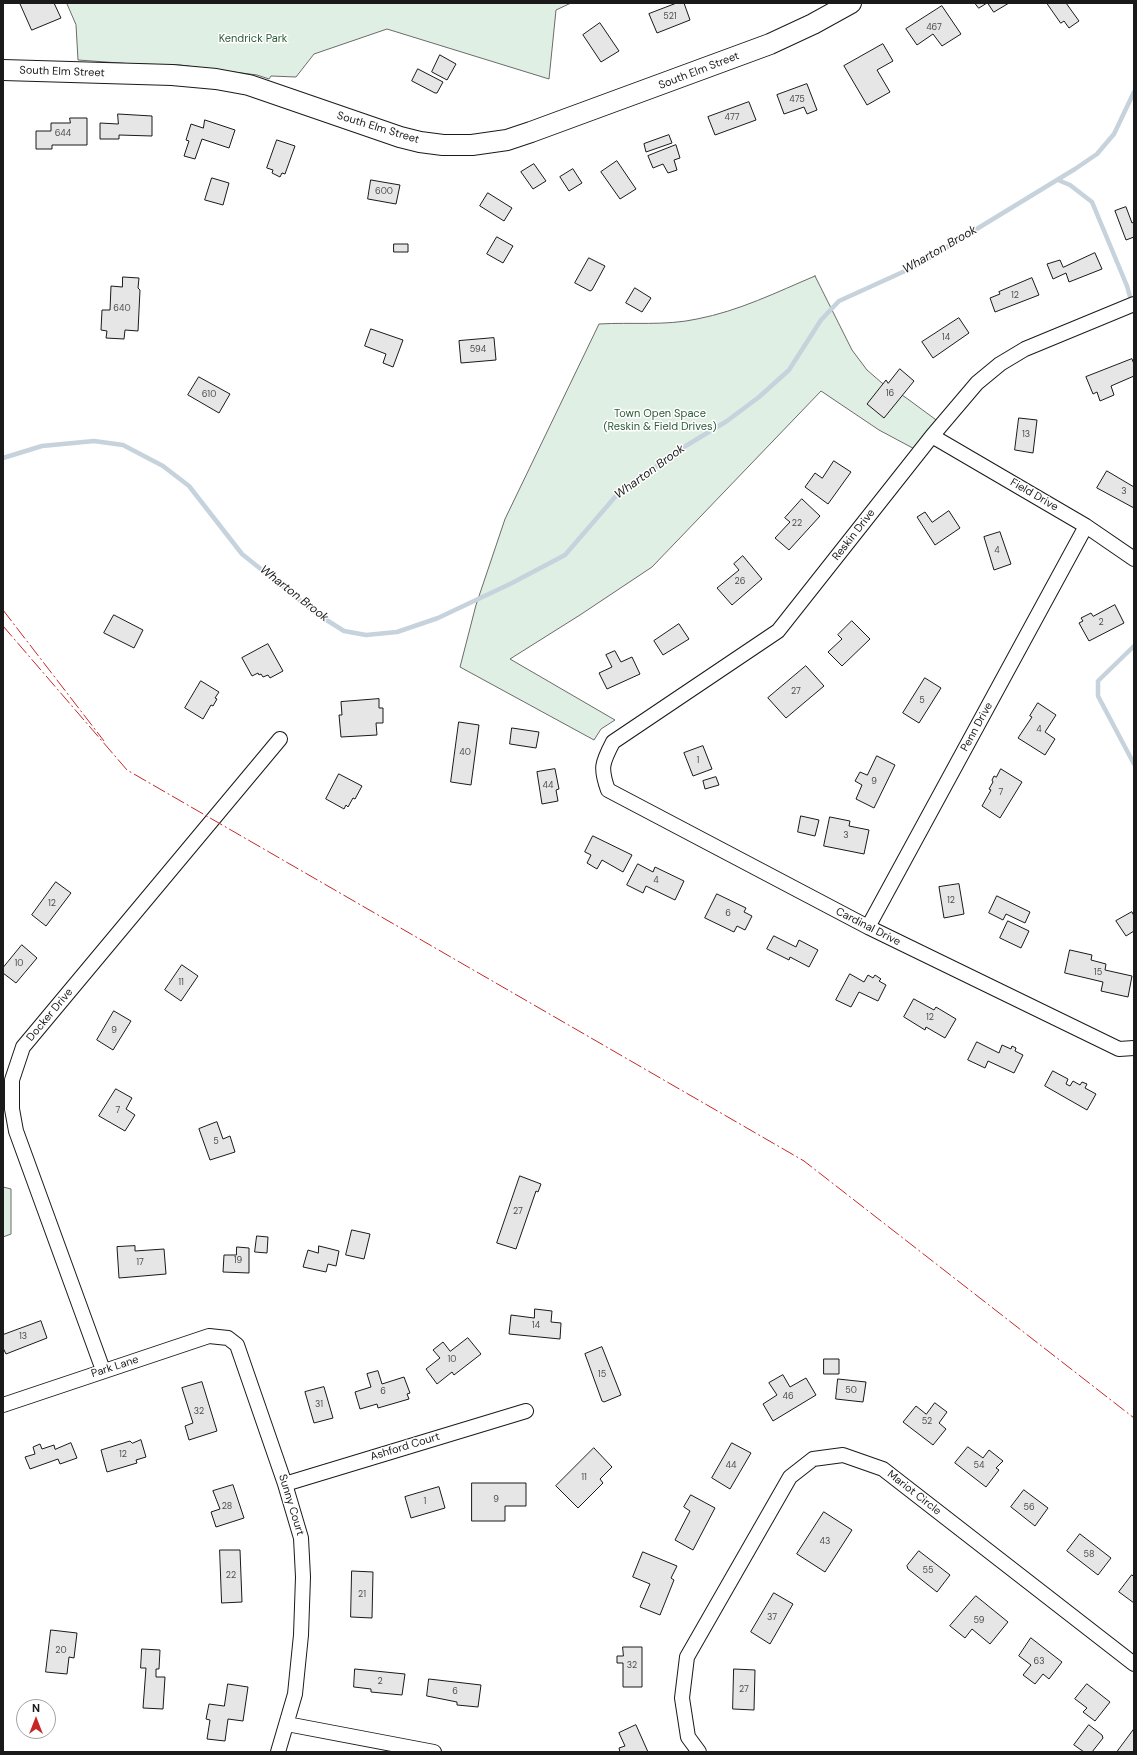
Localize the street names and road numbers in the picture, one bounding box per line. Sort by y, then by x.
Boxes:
street label: South Elm Street [657,50,741,92]
street label: South Elm Street [19,64,105,80]
street label: South Elm Street [335,109,421,147]
street label: Field Drive [1008,476,1060,514]
street label: Reskin Drive [830,507,878,563]
street label: Penn Drive [958,700,996,754]
street label: Cardinal Drive [833,905,903,949]
street label: Docker Drive [24,986,76,1044]
street label: Park Lane [90,1353,140,1381]
street label: Ashford Court [369,1430,441,1464]
street label: Mariot Circle [884,1468,944,1518]
street label: Sunny Court [275,1473,307,1537]

